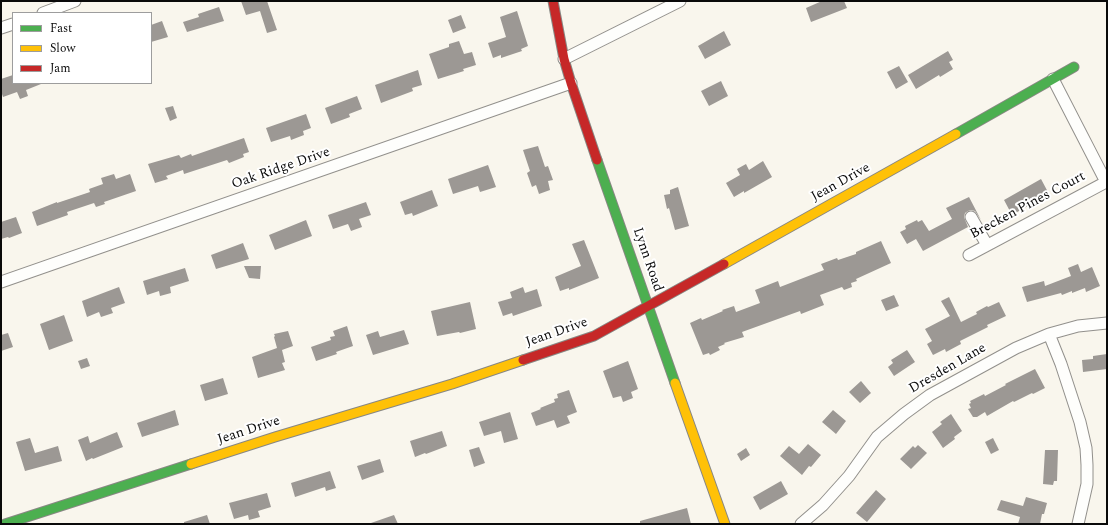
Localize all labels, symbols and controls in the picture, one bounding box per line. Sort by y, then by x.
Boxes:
legend [12,12,152,84]
text: Fast [50,19,72,38]
text: Slow [50,39,75,58]
text: Jam [50,59,71,78]
street label: Oak Ridge Drive [230,144,332,194]
street label: Jean Drive [809,160,873,206]
street label: Brecken Pines Court [968,169,1088,243]
street label: Lynn Road [628,226,666,294]
street label: Jean Drive [524,315,590,351]
street label: Dresden Lane [907,340,989,398]
street label: Jean Drive [216,413,282,449]

